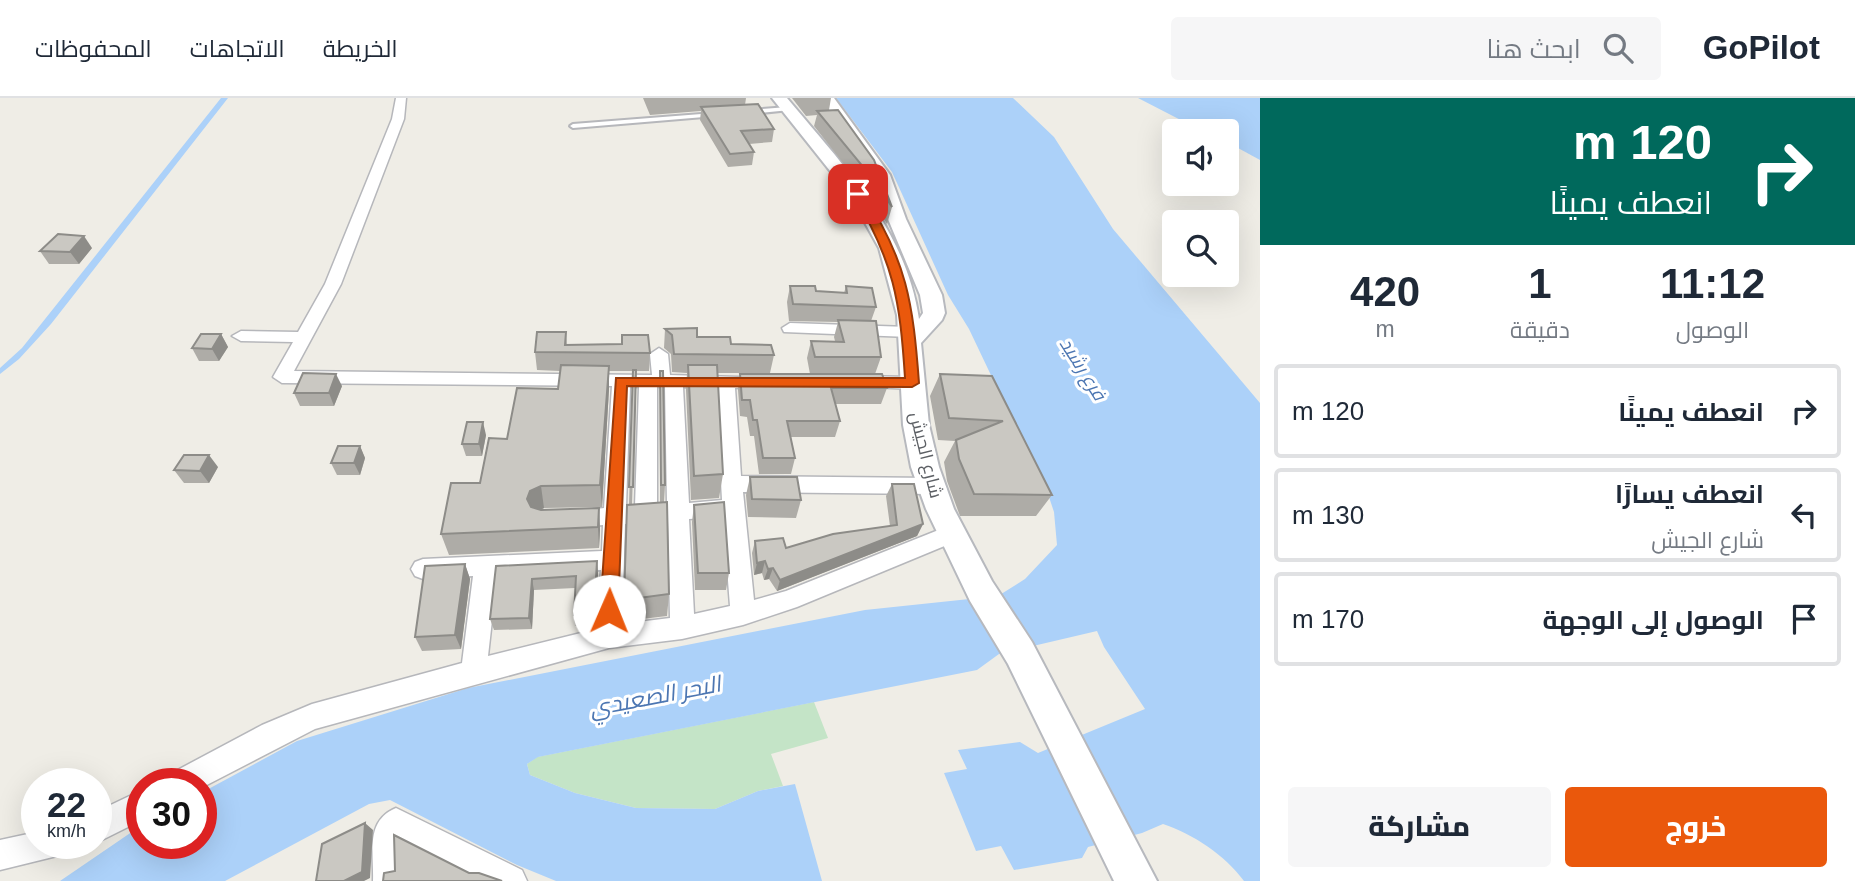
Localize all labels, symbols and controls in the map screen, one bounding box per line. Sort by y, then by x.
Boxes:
search box [1171,17,1661,80]
icon: search [1599,29,1637,67]
text: GoPilot [1703,29,1820,66]
text: ابحث هنا [1487,34,1581,64]
text: المحفوظات [35,35,152,62]
text: الاتجاهات [190,35,285,62]
text: الخريطة [323,35,398,62]
text: 120 m [1573,115,1712,169]
map controls [1162,119,1239,287]
button: sound [1162,119,1239,196]
icon: right [1736,126,1827,217]
pin [828,164,888,224]
icon: arrive [839,175,877,213]
text: انعطف يمينًا [1549,185,1712,221]
button: search [1162,210,1239,287]
text: 1 [1528,260,1552,307]
text: 11:12 [1660,260,1765,307]
text: 420 [1350,268,1420,315]
text: m [1375,316,1395,342]
text: دقيقة [1510,317,1570,343]
text: الوصول [1676,317,1749,343]
water label: فرع رشيد [1053,334,1111,407]
icon: right [1785,392,1823,430]
text: 120 m [1292,396,1364,426]
text: انعطف يمينًا [1618,397,1764,427]
street label: شارع الجيش [904,410,946,501]
text: انعطف يسارًا [1615,479,1764,509]
icon: left [1785,496,1823,534]
text: 130 m [1292,500,1364,530]
text: شارع الجيش [1651,527,1764,553]
position arrow [572,574,646,648]
icon: arrive [1785,600,1823,638]
text: 170 m [1292,604,1364,634]
text: الوصول إلى الوجهة [1542,605,1764,635]
water label: البحر الصعيدي [587,670,726,726]
speed limit sign: 30 [126,768,217,859]
text: 22 [47,785,86,824]
button: مشاركة [1288,787,1551,867]
button: خروج [1565,787,1827,867]
text: km/h [47,821,86,841]

